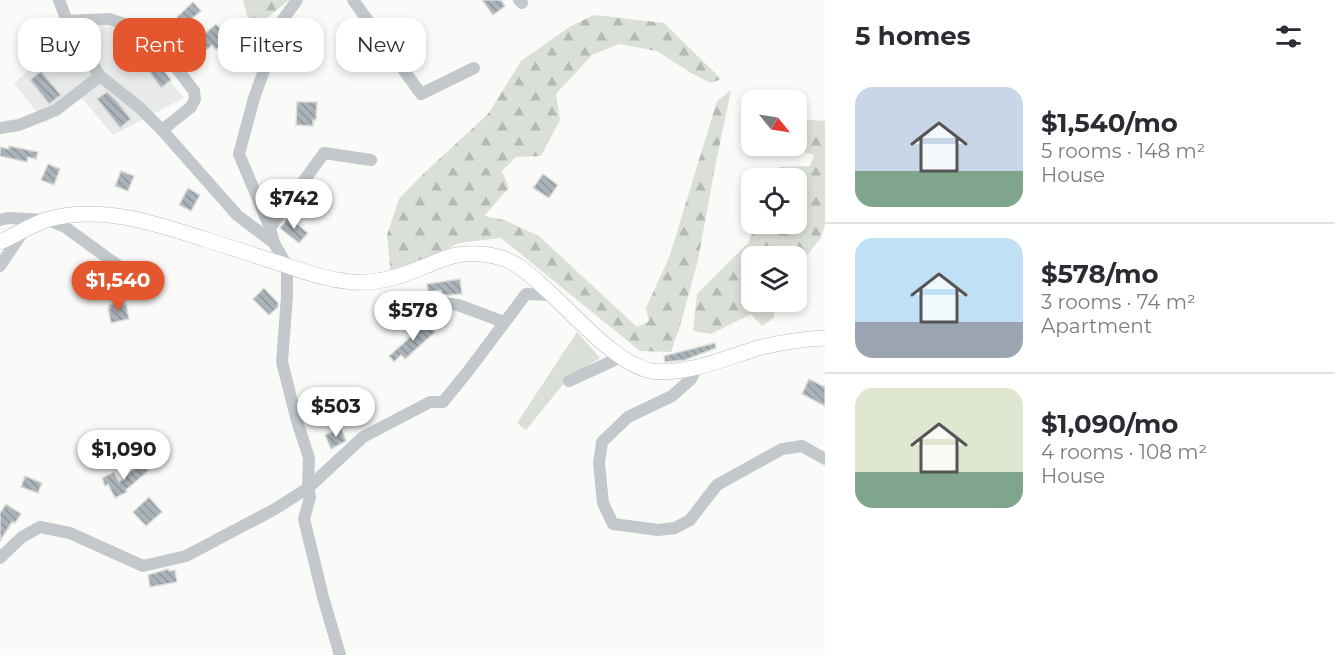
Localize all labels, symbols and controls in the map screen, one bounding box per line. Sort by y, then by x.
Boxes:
chip: Buy [18,18,101,72]
chip: Rent [113,18,206,72]
chip: Filters [218,18,324,72]
chip: New [336,18,426,72]
text: 5 homes [855,20,971,52]
icon: filters [1272,20,1305,53]
north arrow [741,90,807,156]
map controls [741,90,807,312]
text: $1,540/mo [1041,107,1178,139]
icon: home [903,111,975,183]
text: 5 rooms · 148 m² [1041,139,1205,163]
text: House [1041,163,1105,187]
button: locate [741,168,807,234]
pin: $742 [258,179,330,230]
text: $742 [269,186,319,210]
button: layers [741,246,807,312]
text: $578/mo [1041,258,1159,290]
pin: $1,540 [69,261,167,312]
icon: home [903,262,975,334]
text: $1,540 [86,268,150,292]
text: 3 rooms · 74 m² [1041,290,1196,314]
pin: $578 [377,291,449,342]
text: $578 [388,298,438,322]
text: Apartment [1041,314,1152,338]
pin: $503 [300,387,372,438]
text: $503 [311,394,361,418]
text: $1,090/mo [1041,408,1178,440]
icon: home [903,412,975,484]
pin: $1,090 [75,430,173,481]
text: $1,090 [91,437,157,461]
text: 4 rooms · 108 m² [1041,440,1207,464]
text: House [1041,464,1105,488]

